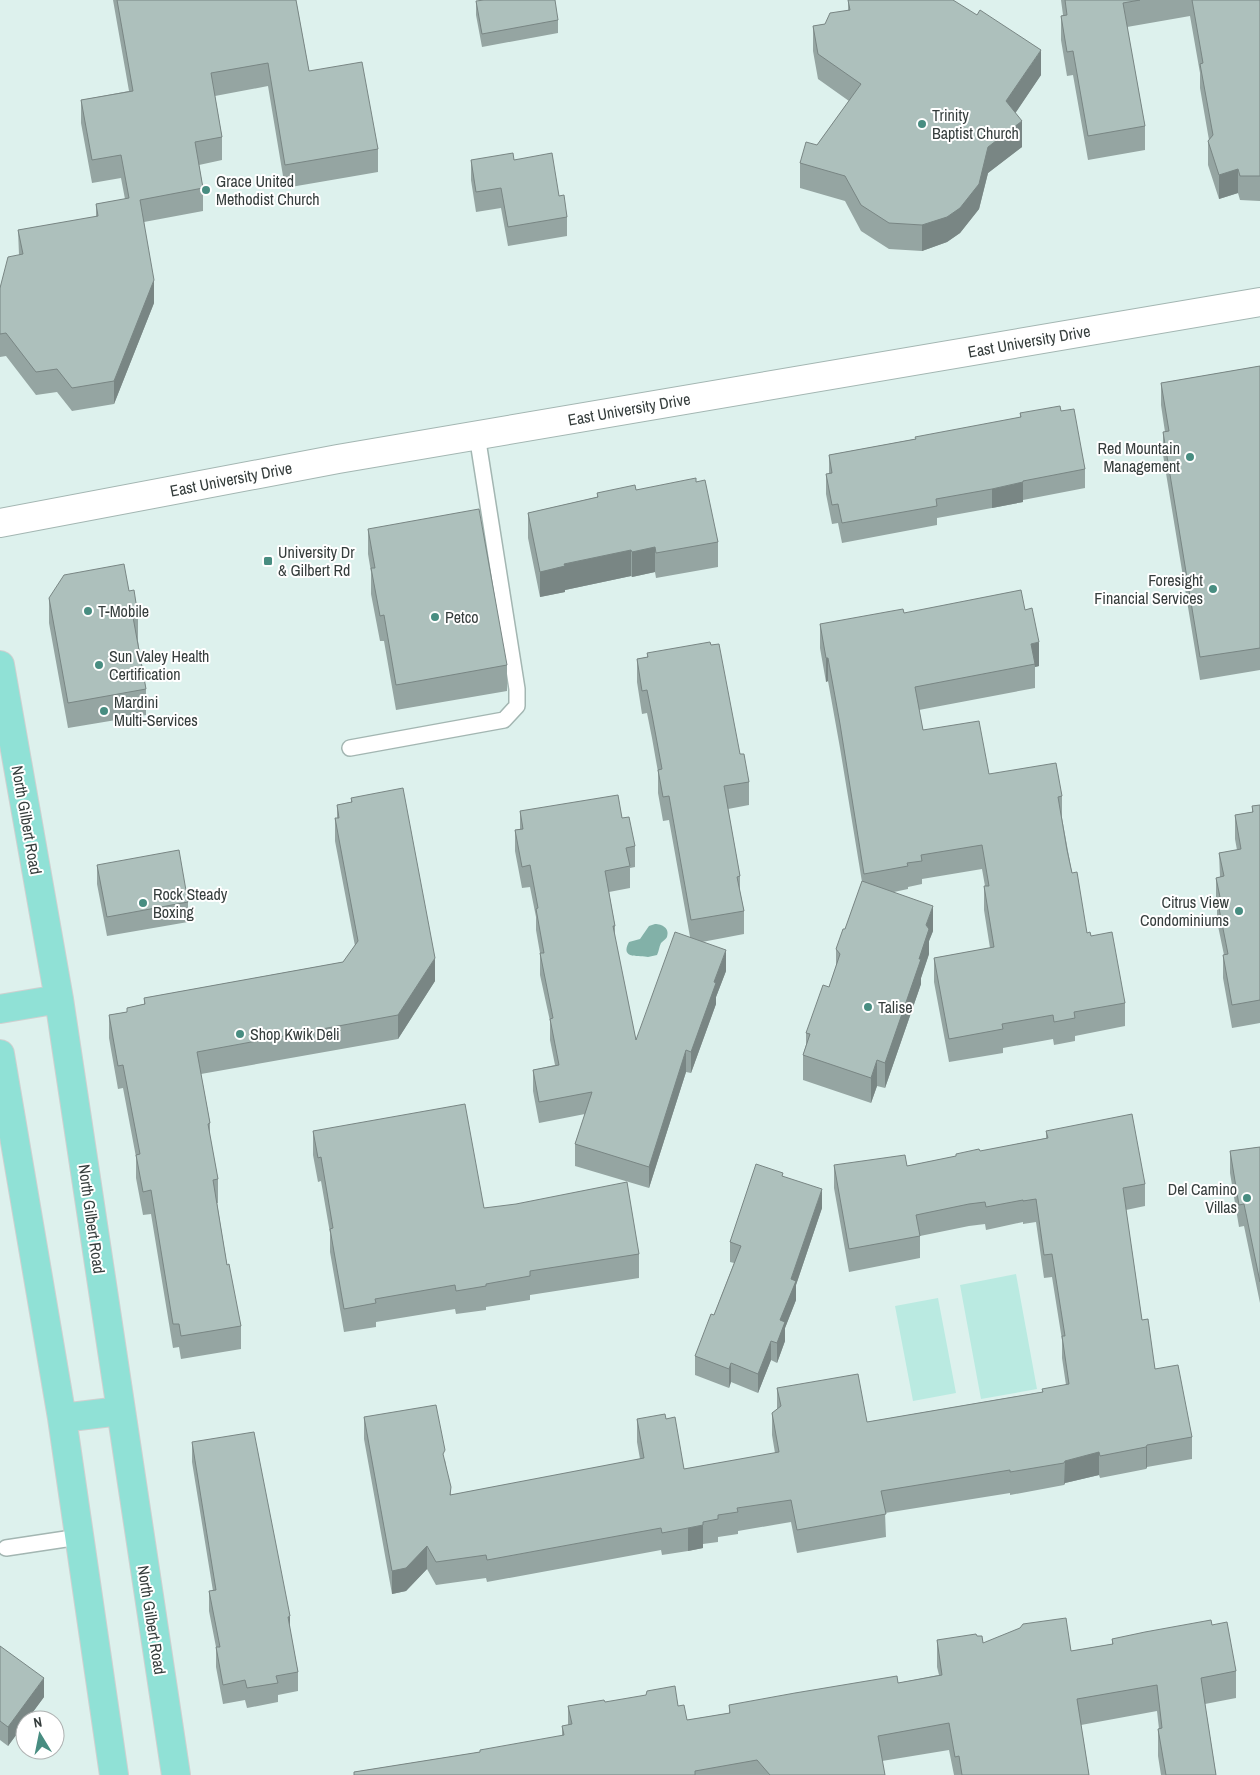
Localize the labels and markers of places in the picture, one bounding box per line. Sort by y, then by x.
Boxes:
place label: Trinity Baptist Church [932,104,1019,144]
marker: Trinity Baptist Church [916,118,928,130]
place label: Grace United Methodist Church [216,170,320,210]
marker: Grace United Methodist Church [200,184,212,196]
place label: Red Mountain Management [1098,437,1180,477]
marker: Red Mountain Management [1184,451,1196,463]
place label: University Dr & Gilbert Rd [278,541,355,581]
marker: University Dr & Gilbert Rd [262,555,274,567]
place label: Foresight Financial Services [1094,569,1203,609]
marker: Foresight Financial Services [1207,583,1219,595]
place label: T-Mobile [98,600,149,622]
marker: T-Mobile [82,605,94,617]
place label: Petco [445,606,479,628]
marker: Petco [429,611,441,623]
place label: Sun Valey Health Certification [109,645,209,685]
marker: Sun Valey Health Certification [93,659,105,671]
place label: Mardini Multi-Services [114,691,198,731]
marker: Mardini Multi-Services [98,705,110,717]
place label: Rock Steady Boxing [153,883,228,923]
place label: Citrus View Condominiums [1140,891,1230,931]
marker: Rock Steady Boxing [137,897,149,909]
marker: Citrus View Condominiums [1233,905,1245,917]
place label: Talise [878,996,913,1018]
marker: Talise [862,1001,874,1013]
place label: Shop Kwik Deli [250,1023,340,1045]
marker: Shop Kwik Deli [234,1028,246,1040]
place label: Del Camino Villas [1168,1178,1237,1218]
marker: Del Camino Villas [1241,1192,1253,1204]

